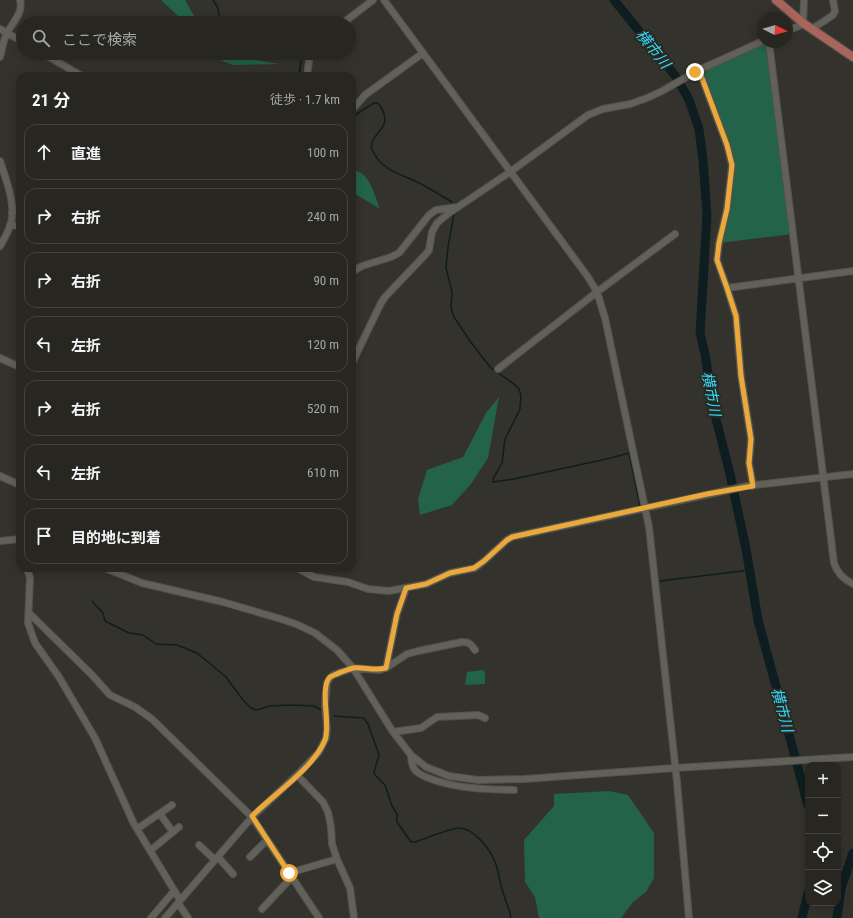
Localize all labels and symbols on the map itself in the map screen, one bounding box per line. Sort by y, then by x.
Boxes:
north arrow [757,12,793,48]
water label: 横市川 [632,26,675,74]
route end [686,63,704,81]
water label: 横市川 [698,370,725,420]
water label: 横市川 [767,686,797,736]
route start [280,864,298,882]

